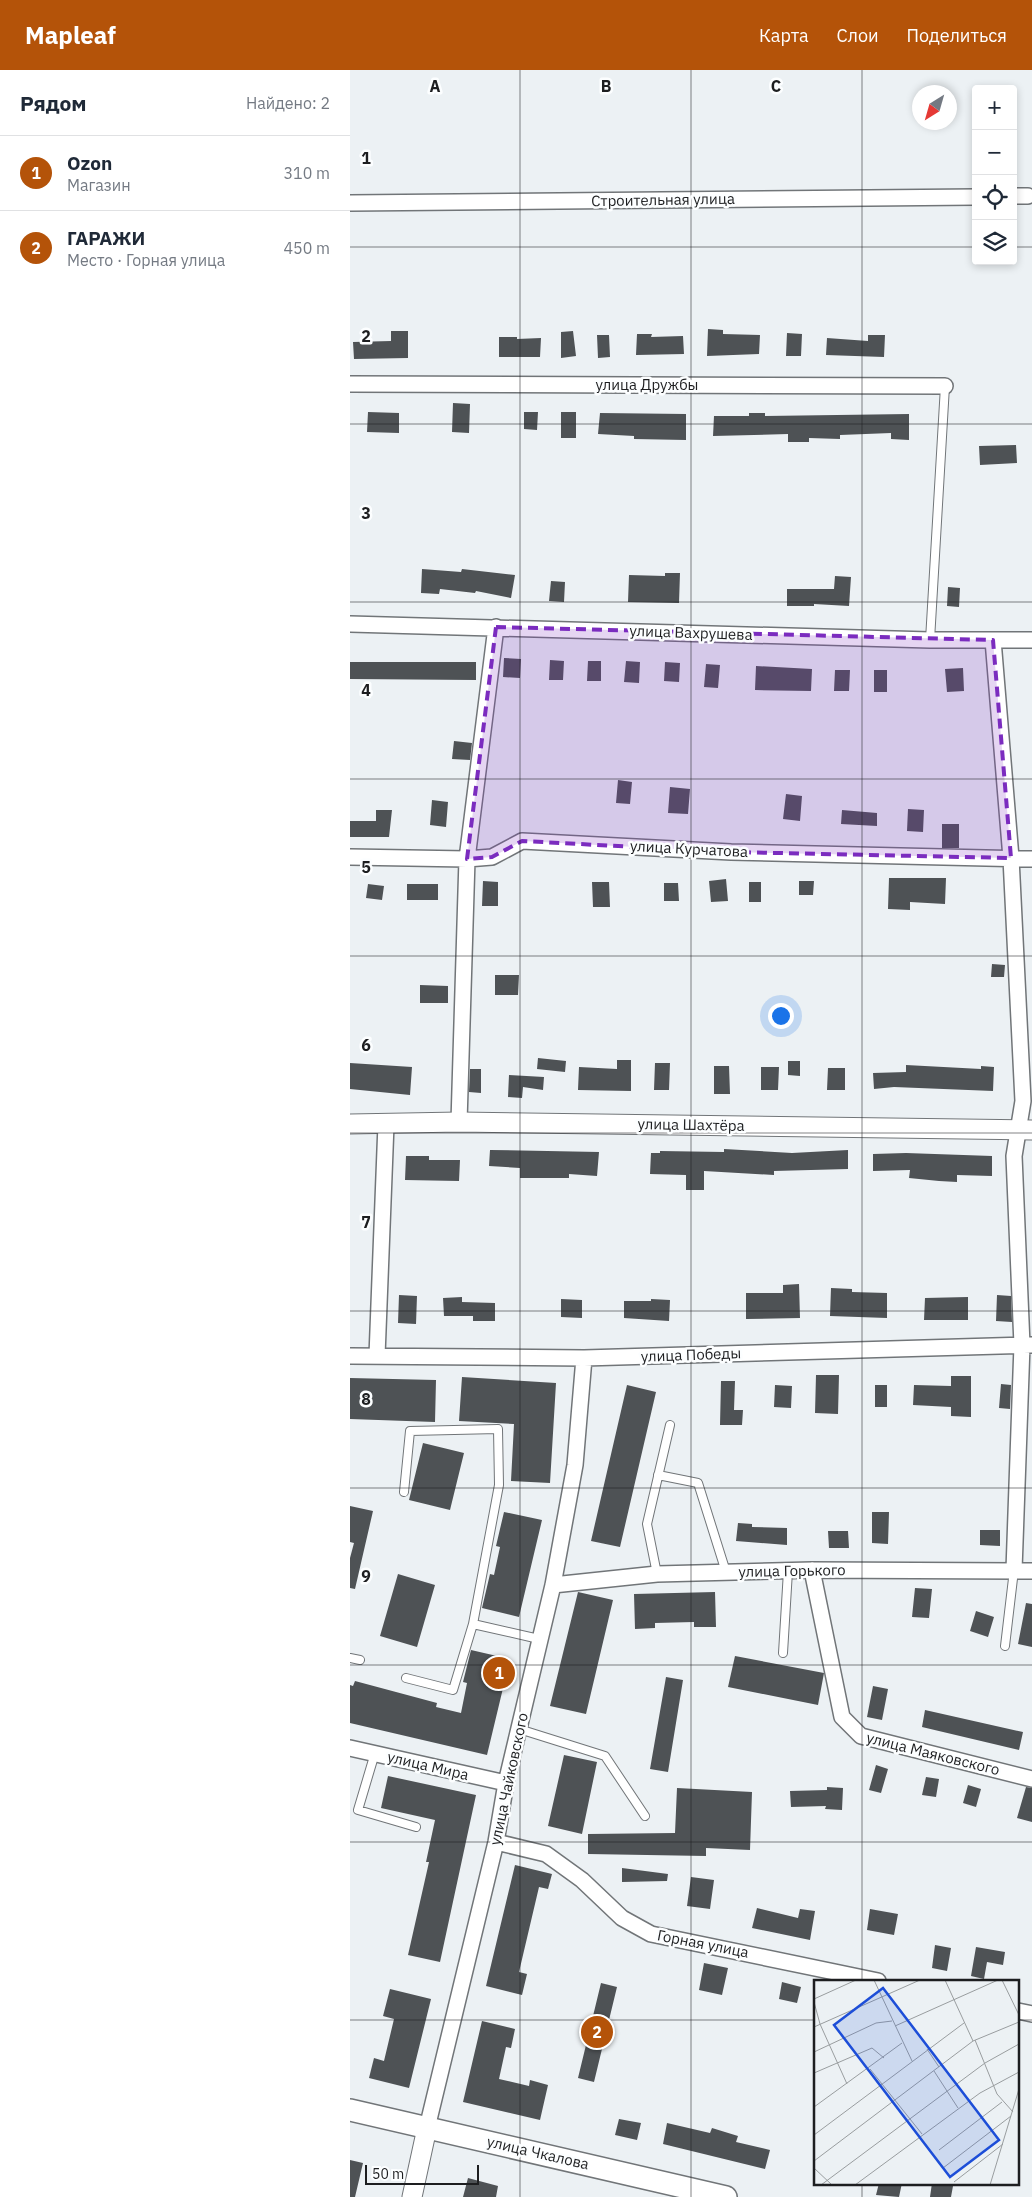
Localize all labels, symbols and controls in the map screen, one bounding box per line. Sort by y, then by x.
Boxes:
text: Mapleaf [25,19,116,51]
text: Карта [759,24,809,47]
text: Слои [837,24,879,47]
text: Поделиться [907,24,1007,47]
text: A [430,76,441,96]
text: B [601,76,612,96]
text: C [771,76,781,96]
north arrow [912,85,957,130]
map controls [972,85,1017,265]
button: + [972,85,1017,130]
text: Рядом [20,89,87,117]
text: Найдено: 2 [246,93,330,113]
button: − [972,130,1017,175]
text: 1 [361,148,371,168]
text: Ozon [67,151,112,175]
text: 1 [31,163,41,183]
text: 310 m [283,163,330,183]
text: Магазин [67,175,131,195]
button: locate [972,175,1017,220]
street label: Строительная улица [591,189,735,210]
button: layers [972,220,1017,265]
text: ГАРАЖИ [67,226,145,250]
text: 2 [31,238,41,258]
text: 450 m [283,238,330,258]
text: Место · Горная улица [67,250,225,270]
text: 2 [361,326,371,346]
street label: улица Дружбы [596,375,698,394]
text: 3 [361,503,371,523]
street label: улица Вахрушева [629,621,753,644]
text: 4 [361,680,371,700]
street label: улица Курчатова [630,836,749,861]
text: 5 [361,857,371,877]
your location [768,1003,794,1029]
text: 6 [361,1035,371,1055]
street label: улица Шахтёра [637,1114,745,1135]
text: 7 [361,1212,371,1232]
street label: улица Победы [640,1343,742,1366]
text: 8 [361,1389,371,1409]
street label: улица Горького [738,1560,846,1581]
text: 9 [361,1566,371,1586]
pin: 1 [483,1654,515,1692]
street label: улица Чайковского [485,1711,532,1847]
street label: улица Маяковского [865,1728,1002,1779]
street label: улица Мира [386,1747,471,1784]
street label: Горная улица [656,1925,751,1962]
inset map [814,1980,1020,2184]
pin: 2 [581,2013,613,2051]
street label: улица Чкалова [485,2132,591,2173]
scale bar [365,2162,479,2185]
text: 50 m [372,2165,404,2183]

